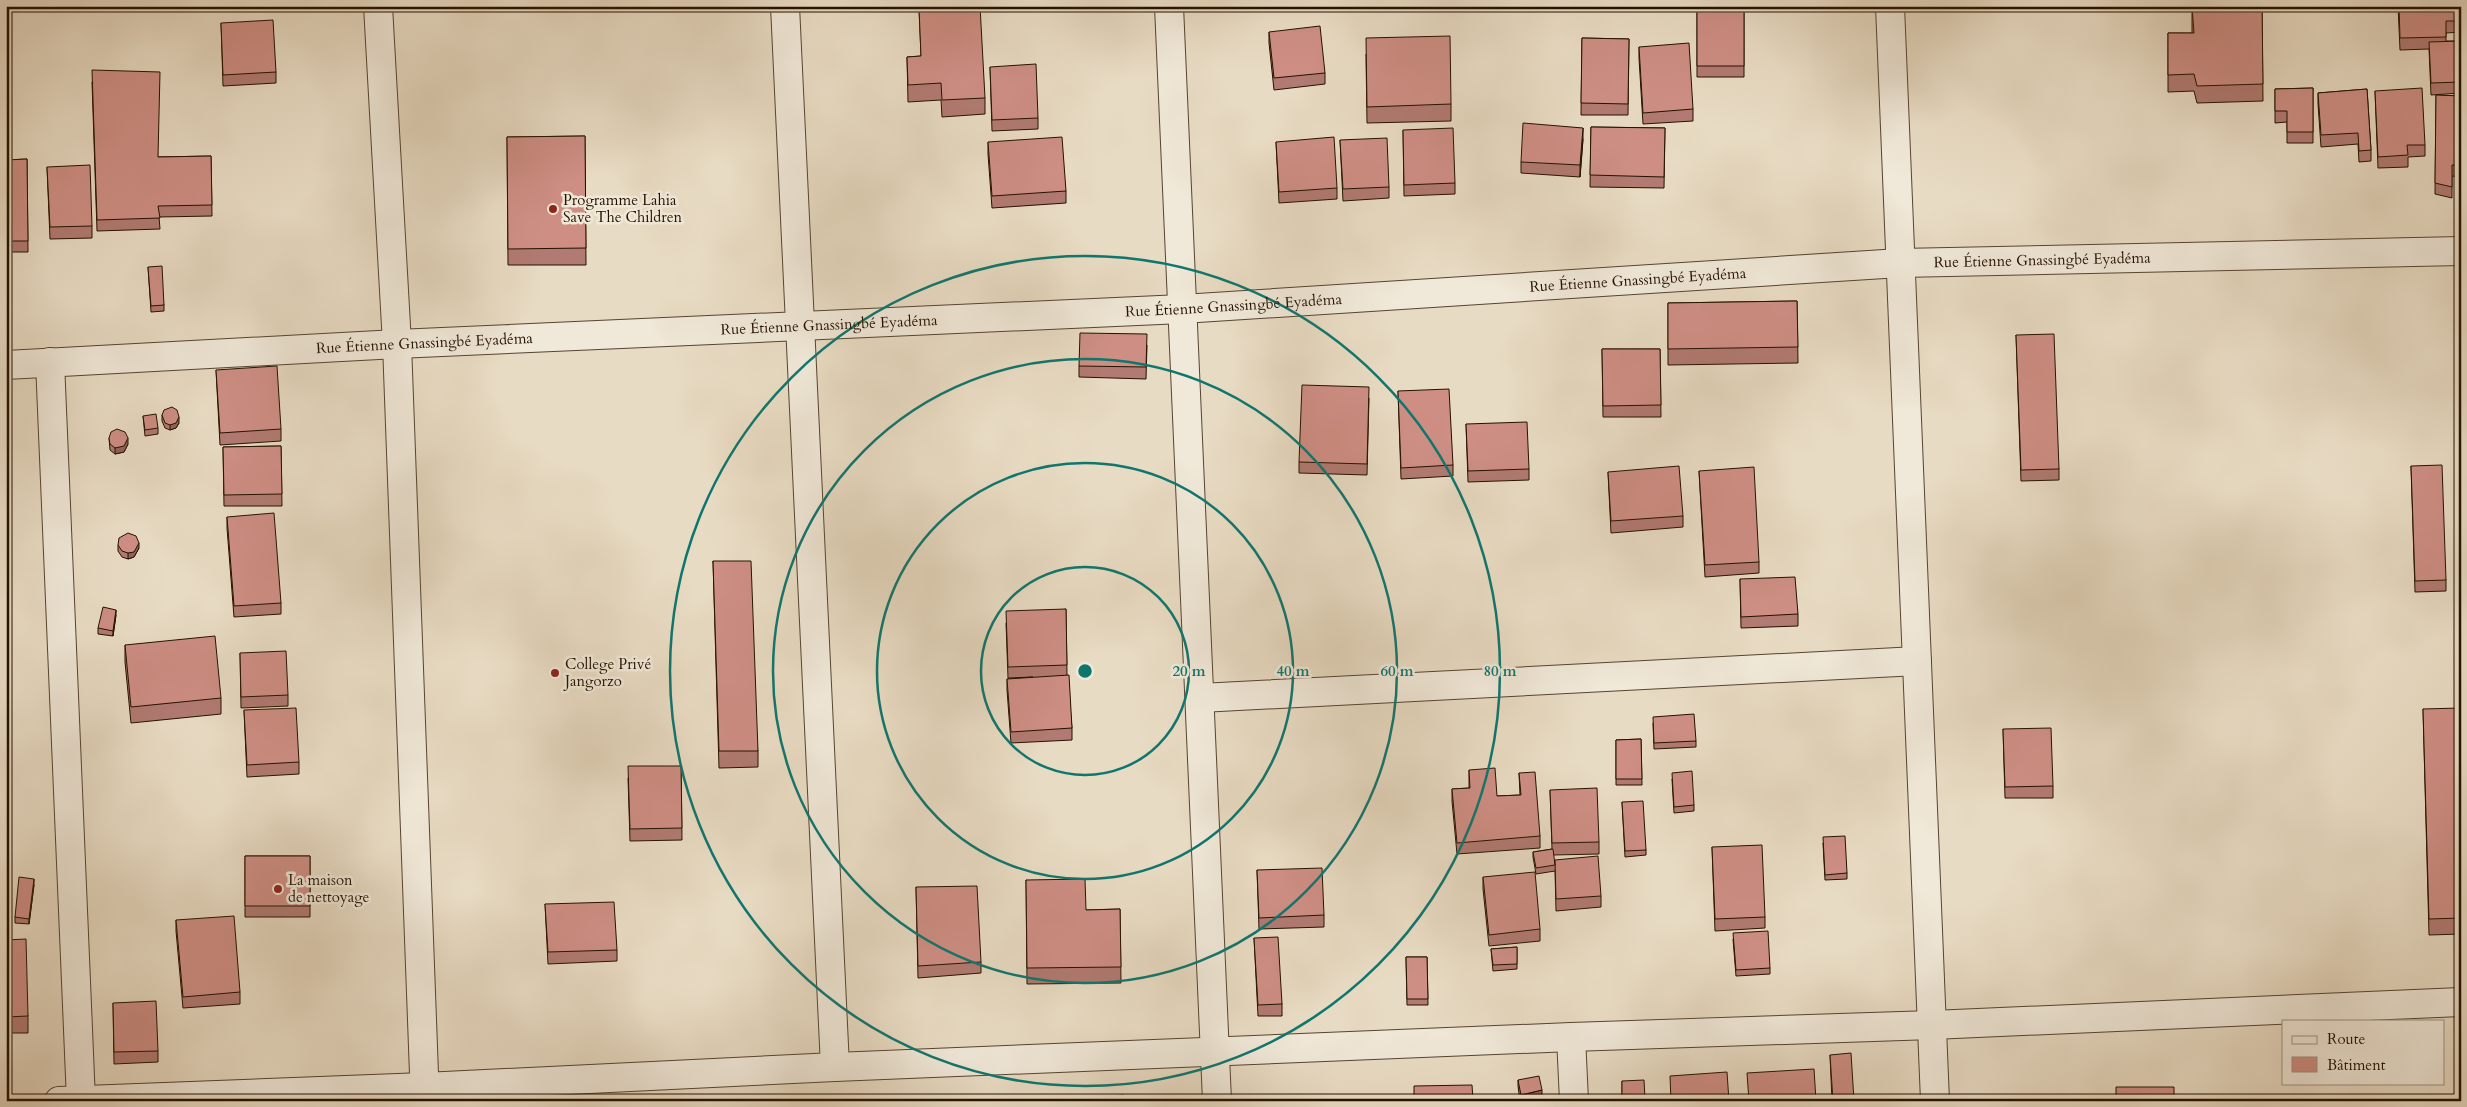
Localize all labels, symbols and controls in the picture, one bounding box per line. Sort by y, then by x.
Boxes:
place label: Programme Lahia Save The Children [563,190,683,227]
marker: Programme Lahia Save The Children [547,203,559,215]
street label: Rue Étienne Gnassingbé Eyadéma [1933,248,2151,272]
street label: Rue Étienne Gnassingbé Eyadéma [1529,263,1747,297]
street label: Rue Étienne Gnassingbé Eyadéma [1125,289,1343,322]
street label: Rue Étienne Gnassingbé Eyadéma [720,310,938,340]
street label: Rue Étienne Gnassingbé Eyadéma [315,328,534,358]
place label: College Privé Jangorzo [563,654,651,691]
text: 20 m [1172,661,1206,681]
text: 40 m [1276,661,1310,681]
text: 60 m [1380,661,1414,681]
text: 80 m [1483,661,1517,681]
centre of rings [1076,662,1094,680]
marker: College Privé Jangorzo [549,667,561,679]
place label: La maison de nettoyage [288,870,370,907]
marker: La maison de nettoyage [272,883,284,895]
legend [2282,1020,2444,1084]
text: Route [2327,1029,2365,1049]
text: Bâtiment [2327,1055,2386,1075]

